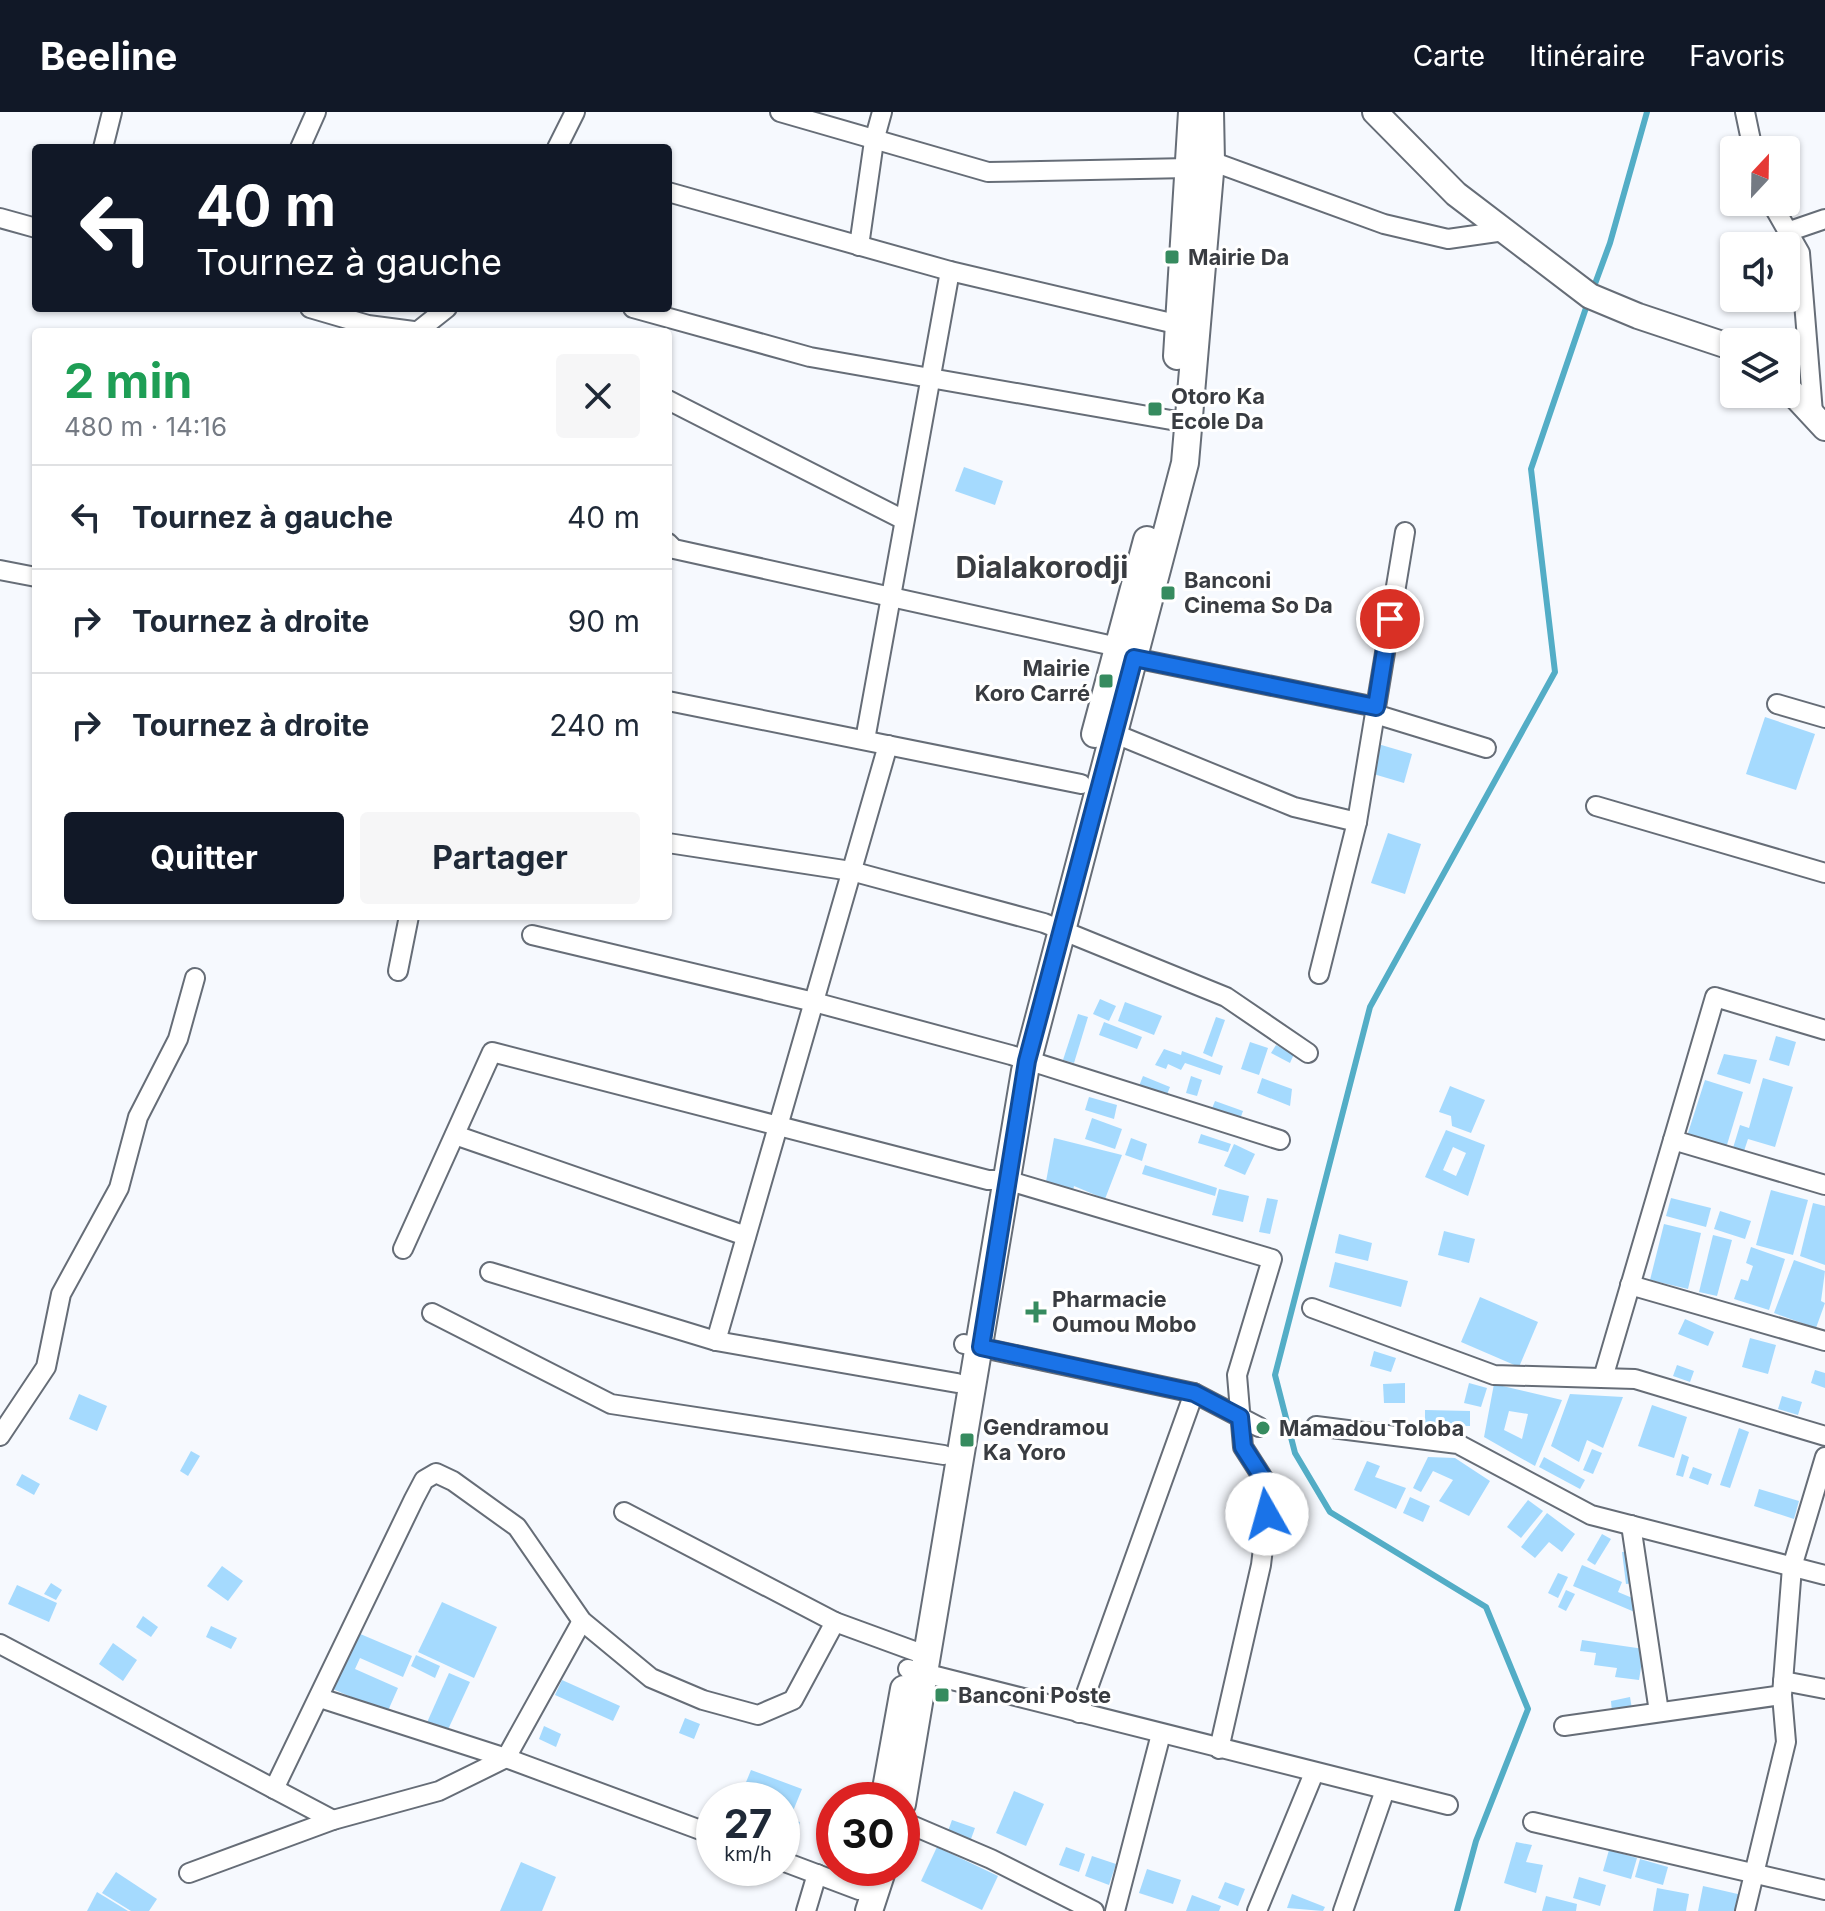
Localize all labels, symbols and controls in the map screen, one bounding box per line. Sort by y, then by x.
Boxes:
text: Beeline [40,33,177,79]
text: Carte [1413,39,1485,73]
text: Itinéraire [1529,39,1645,73]
text: Favoris [1689,39,1785,73]
north arrow [1720,136,1800,216]
map controls [1720,136,1800,408]
text: 40 m [196,172,336,240]
icon: left [64,176,168,280]
button: sound [1720,232,1800,312]
text: Tournez à gauche [196,240,502,284]
place label: Mairie Da [1188,244,1289,270]
marker: Mairie Da [1163,248,1181,266]
button: layers [1720,328,1800,408]
text: 2 min [64,351,192,410]
button: close [556,354,640,438]
place label: Otoro Ka Ecole Da [1171,383,1265,434]
marker: Otoro Ka Ecole Da [1146,400,1164,418]
text: 480 m · 14:16 [64,411,227,442]
icon: left [64,495,108,539]
text: Tournez à gauche [132,499,393,535]
text: 40 m [567,499,640,535]
district label: Dialakorodji [956,549,1128,585]
place label: Banconi Cinema So Da [1184,567,1333,618]
marker: Banconi Cinema So Da [1159,584,1177,602]
pin [1356,585,1424,653]
icon: arrive [1368,597,1412,641]
icon: right [64,599,108,643]
text: Tournez à droite [132,603,369,639]
text: 90 m [568,603,640,639]
place label: Mairie Koro Carré [975,655,1090,706]
marker: Mairie Koro Carré [1097,672,1115,690]
icon: right [64,703,108,747]
text: Tournez à droite [132,707,369,743]
text: 240 m [549,707,640,743]
button: Quitter [64,812,344,904]
button: Partager [360,812,640,904]
place label: Pharmacie Oumou Mobo [1052,1286,1196,1337]
marker: Pharmacie Oumou Mobo [1027,1303,1045,1321]
place label: Gendramou Ka Yoro [983,1414,1109,1465]
place label: Mamadou Toloba [1279,1415,1464,1441]
marker: Mamadou Toloba [1254,1419,1272,1437]
marker: Gendramou Ka Yoro [958,1431,976,1449]
position arrow [1225,1472,1309,1556]
place label: Banconi Poste [958,1682,1111,1708]
marker: Banconi Poste [933,1686,951,1704]
speed limit sign: 30 [816,1782,920,1886]
text: 27 [724,1799,772,1848]
text: km/h [724,1842,772,1866]

